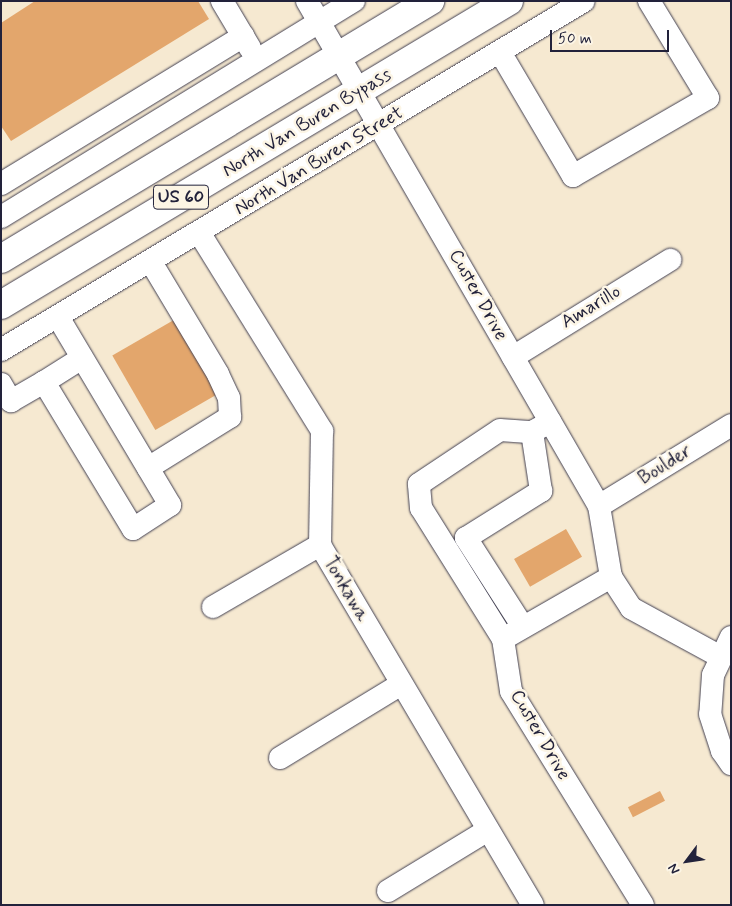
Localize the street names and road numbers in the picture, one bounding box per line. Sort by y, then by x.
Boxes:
street label: North Van Buren Bypass [215,62,399,184]
street label: North Van Buren Street [228,100,410,222]
road number: US 60 [152,182,210,212]
street label: Custer Drive [444,246,512,344]
street label: Amarillo [557,280,625,334]
street label: Boulder [634,440,696,490]
street label: Tonkawa [318,552,374,626]
street label: Custer Drive [505,686,575,784]

